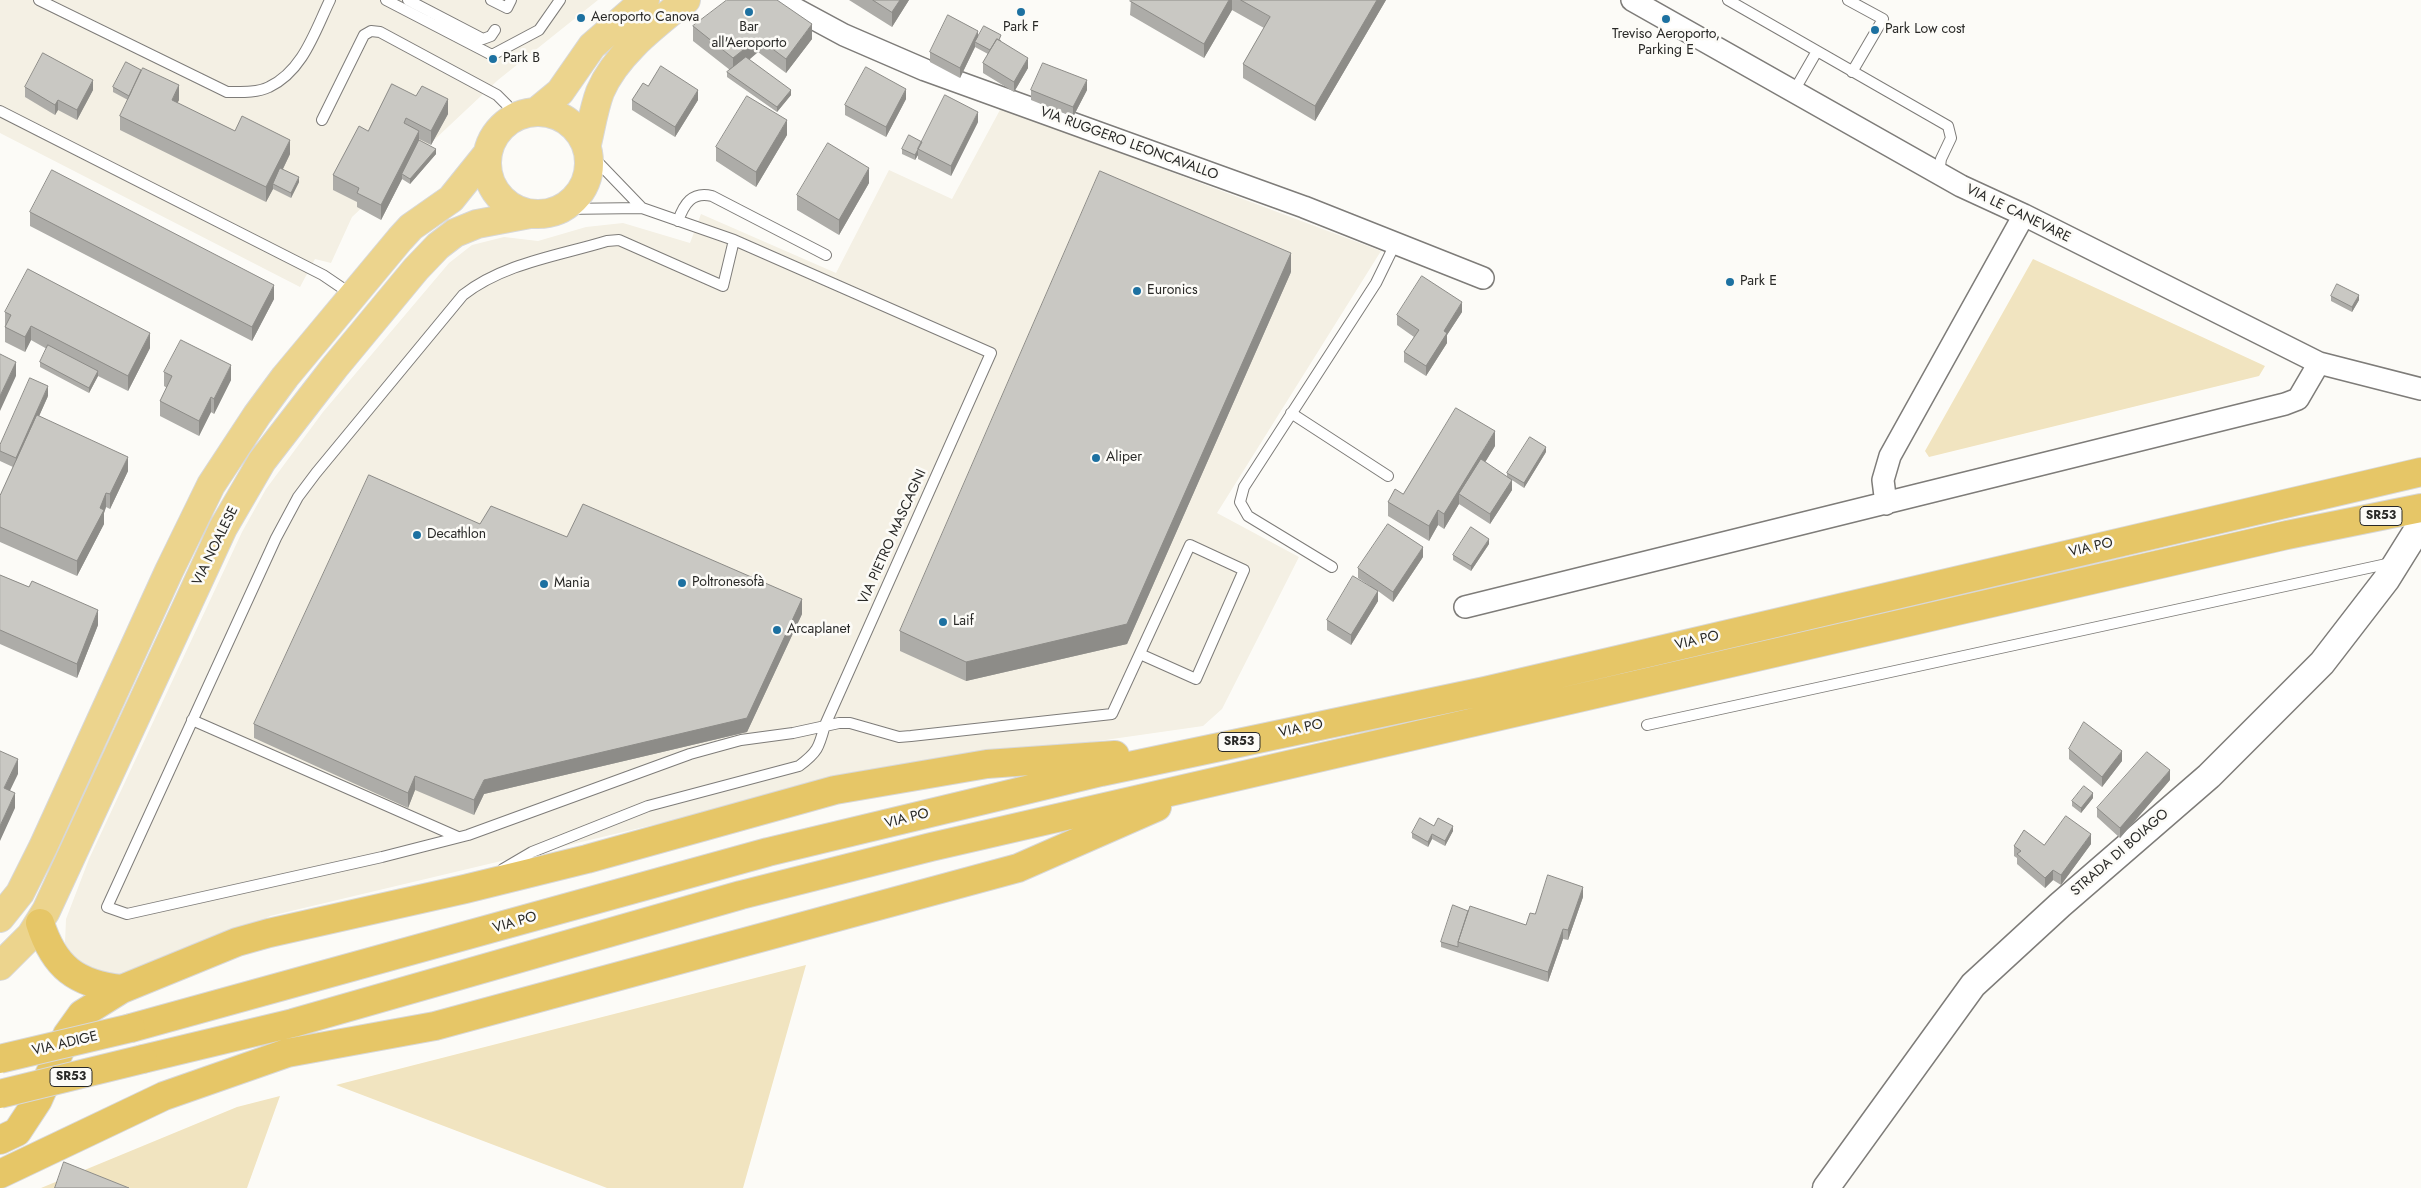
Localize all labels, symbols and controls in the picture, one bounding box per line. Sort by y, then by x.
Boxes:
marker: Bar all'Aeroporto [743,6,755,18]
marker: Park F [1015,6,1027,18]
place label: Aeroporto Canova [591,10,699,26]
marker: Aeroporto Canova [575,12,587,24]
marker: Treviso Aeroporto, Parking E [1660,13,1672,25]
place label: Bar all'Aeroporto [711,20,787,52]
place label: Park F [1003,20,1039,36]
place label: Park Low cost [1885,22,1965,38]
marker: Park Low cost [1869,24,1881,36]
place label: Treviso Aeroporto, Parking E [1612,27,1720,59]
place label: Park B [503,51,540,67]
marker: Park B [487,53,499,65]
street label: VIA RUGGERO LEONCAVALLO [1037,104,1221,184]
street label: VIA LE CANEVARE [1963,181,2073,247]
place label: Park E [1740,274,1777,290]
marker: Park E [1724,276,1736,288]
place label: Euronics [1147,283,1198,299]
marker: Euronics [1131,285,1143,297]
place label: Aliper [1106,450,1142,466]
marker: Aliper [1090,452,1102,464]
street label: VIA PIETRO MASCAGNI [856,467,930,607]
street label: VIA NOALESE [190,504,242,588]
road number: SR53 [2360,506,2402,526]
place label: Decathlon [427,527,486,543]
marker: Decathlon [411,529,423,541]
street label: VIA PO [2067,535,2115,561]
place label: Poltronesofà [692,575,764,591]
place label: Mania [554,576,590,592]
marker: Poltronesofà [676,577,688,589]
marker: Mania [538,578,550,590]
place label: Laif [953,614,974,630]
marker: Laif [937,616,949,628]
place label: Arcaplanet [787,622,850,638]
marker: Arcaplanet [771,624,783,636]
street label: VIA PO [1673,628,1721,654]
street label: VIA PO [1277,716,1325,742]
road number: SR53 [1218,732,1260,752]
street label: VIA PO [883,805,931,833]
street label: STRADA DI BOIAGO [2068,806,2172,900]
street label: VIA PO [491,909,539,937]
street label: VIA ADIGE [31,1028,99,1060]
road number: SR53 [50,1068,92,1086]

